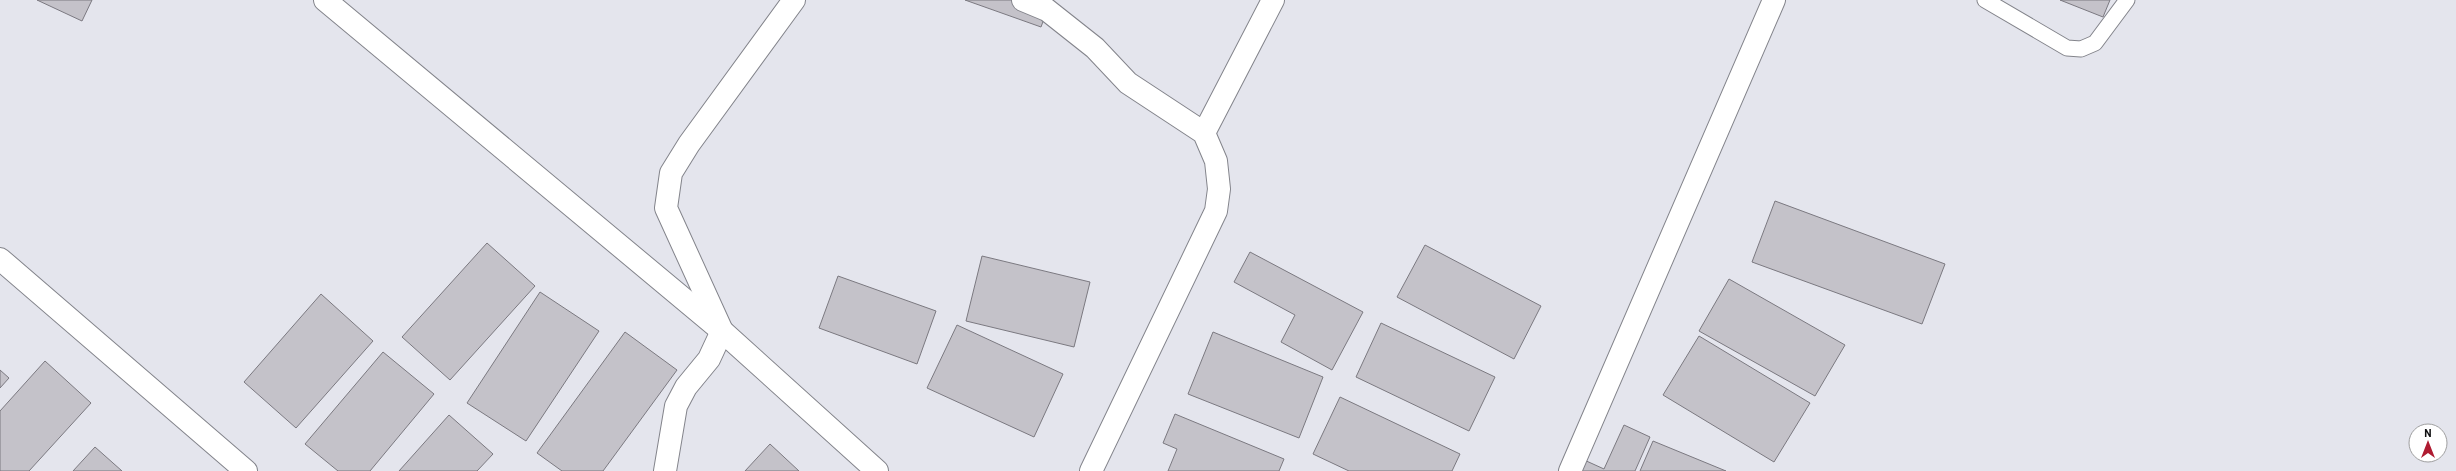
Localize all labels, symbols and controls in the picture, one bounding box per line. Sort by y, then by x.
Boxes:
north arrow [2408,423,2448,463]
text: N [2424,426,2432,439]

